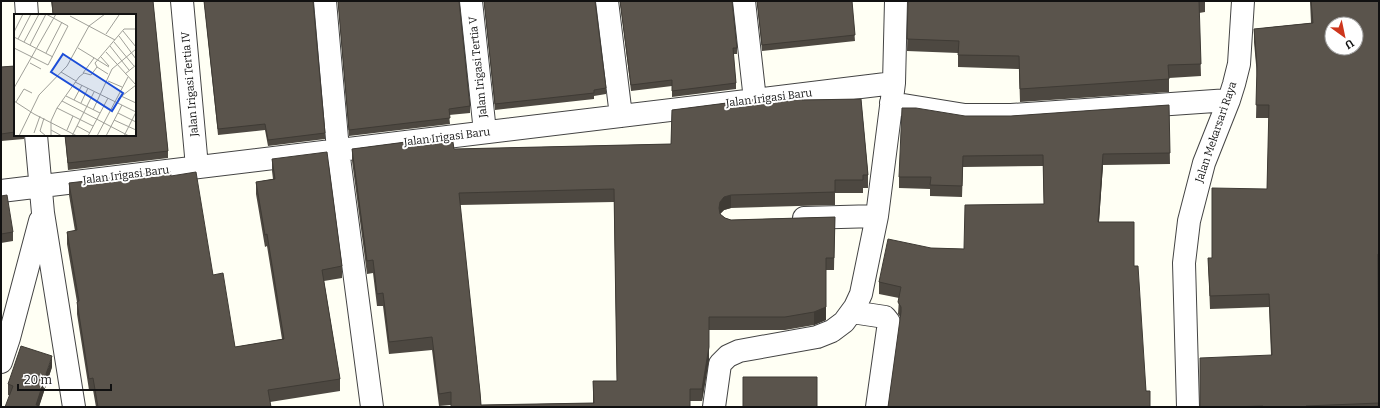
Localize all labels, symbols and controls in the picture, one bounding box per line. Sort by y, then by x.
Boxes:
inset map [14,14,136,136]
street label: Jalan Irigasi Tertia V [466,15,490,119]
north arrow [1324,16,1364,56]
street label: Jalan Irigasi Tertia IV [179,30,201,138]
text: U [1342,36,1356,52]
street label: Jalan Mekarsari Raya [1192,80,1239,185]
street label: Jalan Irigasi Baru [724,86,813,110]
street label: Jalan Irigasi Baru [402,125,491,149]
street label: Jalan Irigasi Baru [81,163,170,187]
scale bar [18,366,111,392]
text: 20 m [24,373,53,387]

